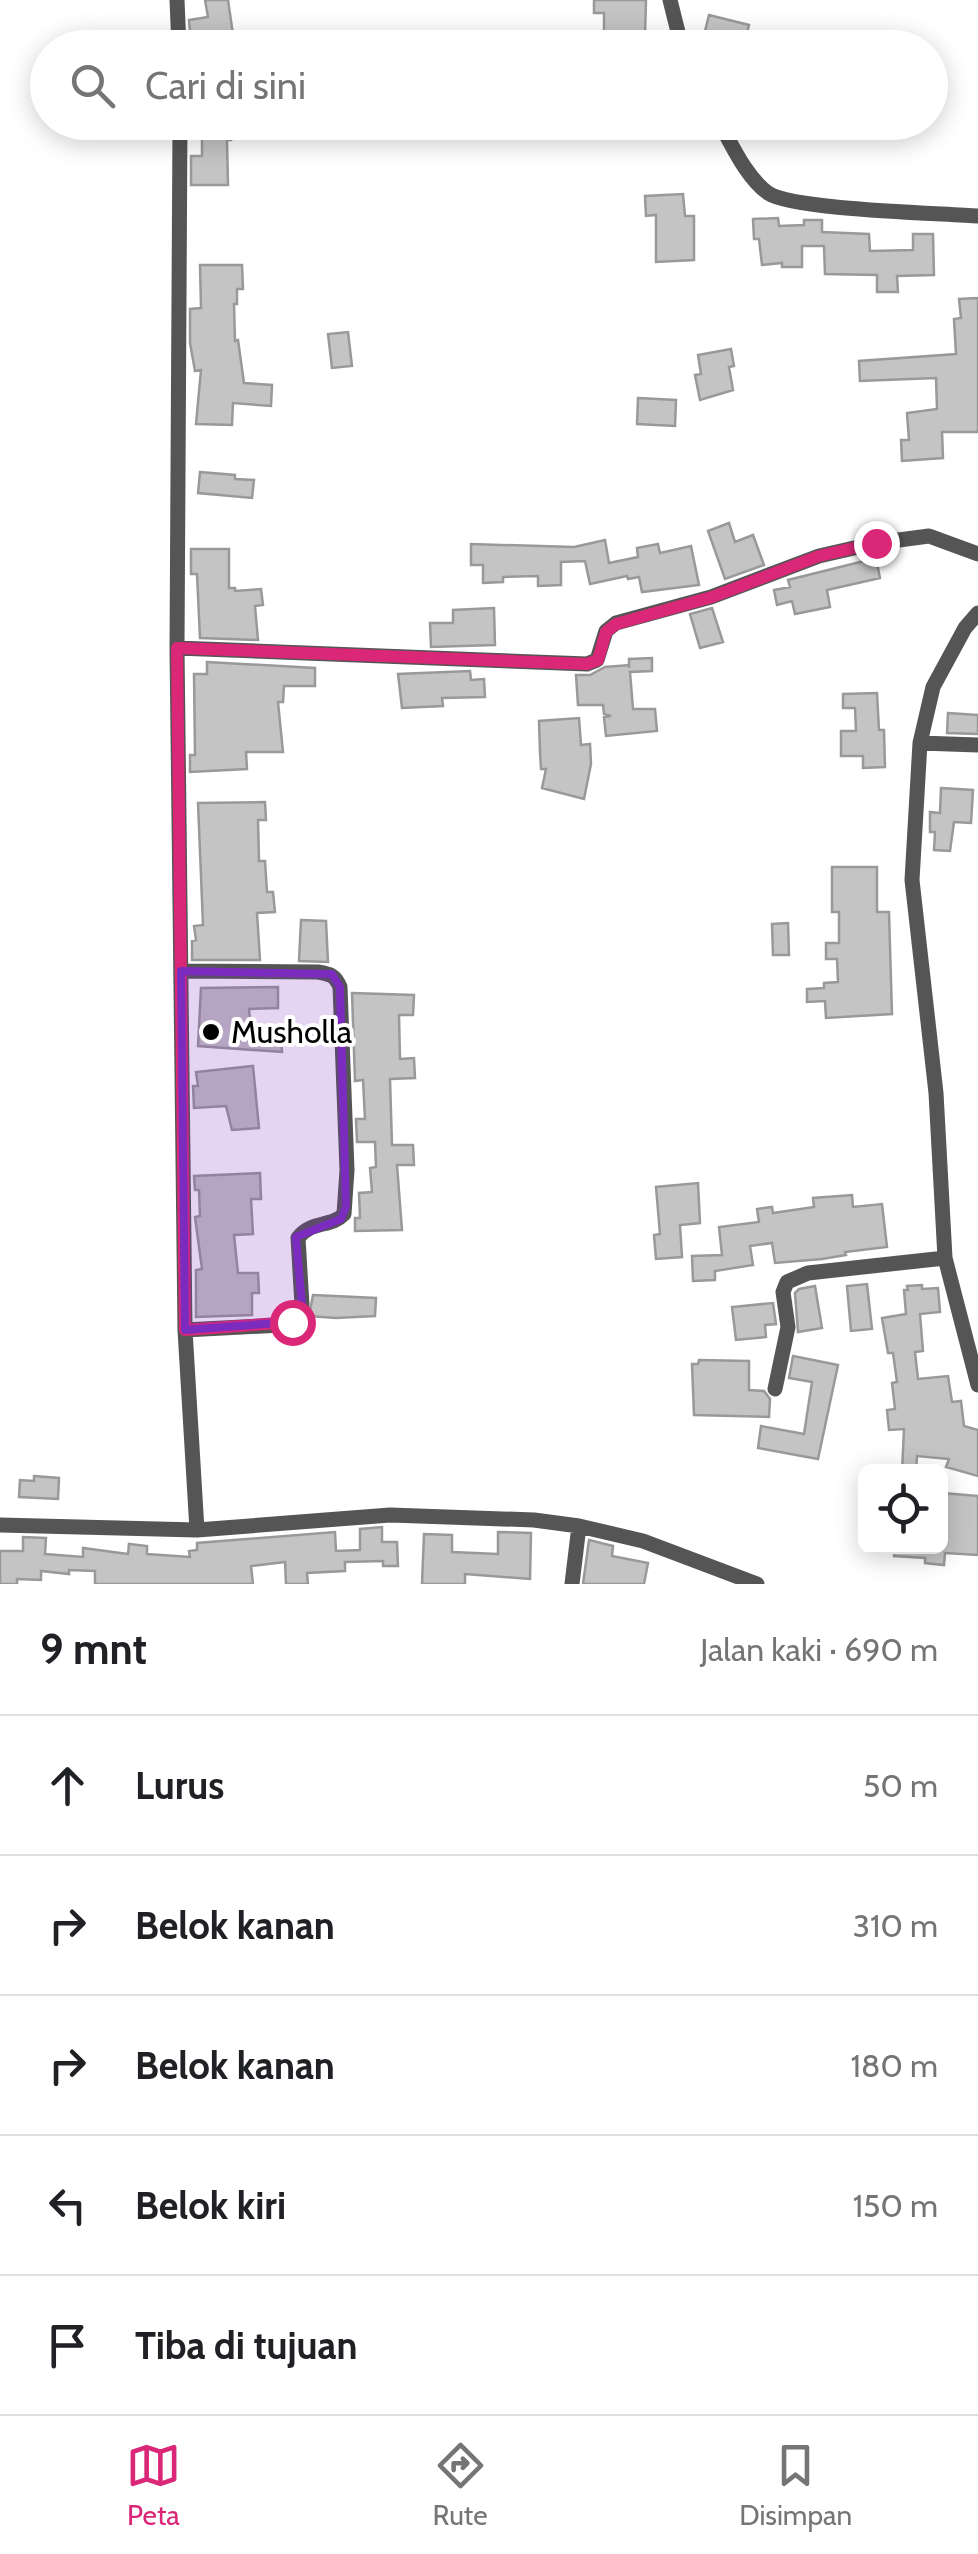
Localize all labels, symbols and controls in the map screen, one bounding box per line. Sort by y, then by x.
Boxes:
search box [30,30,948,140]
icon: search [65,58,120,113]
text: Cari di sini [145,62,306,109]
route end [854,521,900,567]
place label: Musholla [231,1012,353,1051]
marker: Musholla [200,1021,222,1043]
route start [270,1300,316,1346]
map controls [858,1464,948,1554]
button: locate [858,1464,948,1554]
text: 9 mnt [40,1623,147,1675]
text: Jalan kaki · 690 m [700,1630,938,1669]
icon: ahead [40,1758,95,1813]
text: Lurus [135,1762,224,1809]
text: 50 m [863,1766,938,1805]
icon: right [40,1898,95,1953]
text: Belok kanan [135,1902,335,1949]
text: 310 m [853,1906,938,1945]
icon: right [40,2038,95,2093]
text: Belok kanan [135,2042,335,2089]
text: 180 m [851,2046,938,2085]
icon: left [40,2178,95,2233]
text: Belok kiri [135,2182,286,2229]
text: 150 m [853,2186,938,2225]
icon: arrive [40,2318,95,2373]
text: Tiba di tujuan [135,2322,357,2369]
tab: Peta [126,2438,181,2532]
tab: Rute [433,2438,488,2532]
tab: Disimpan [739,2438,852,2532]

